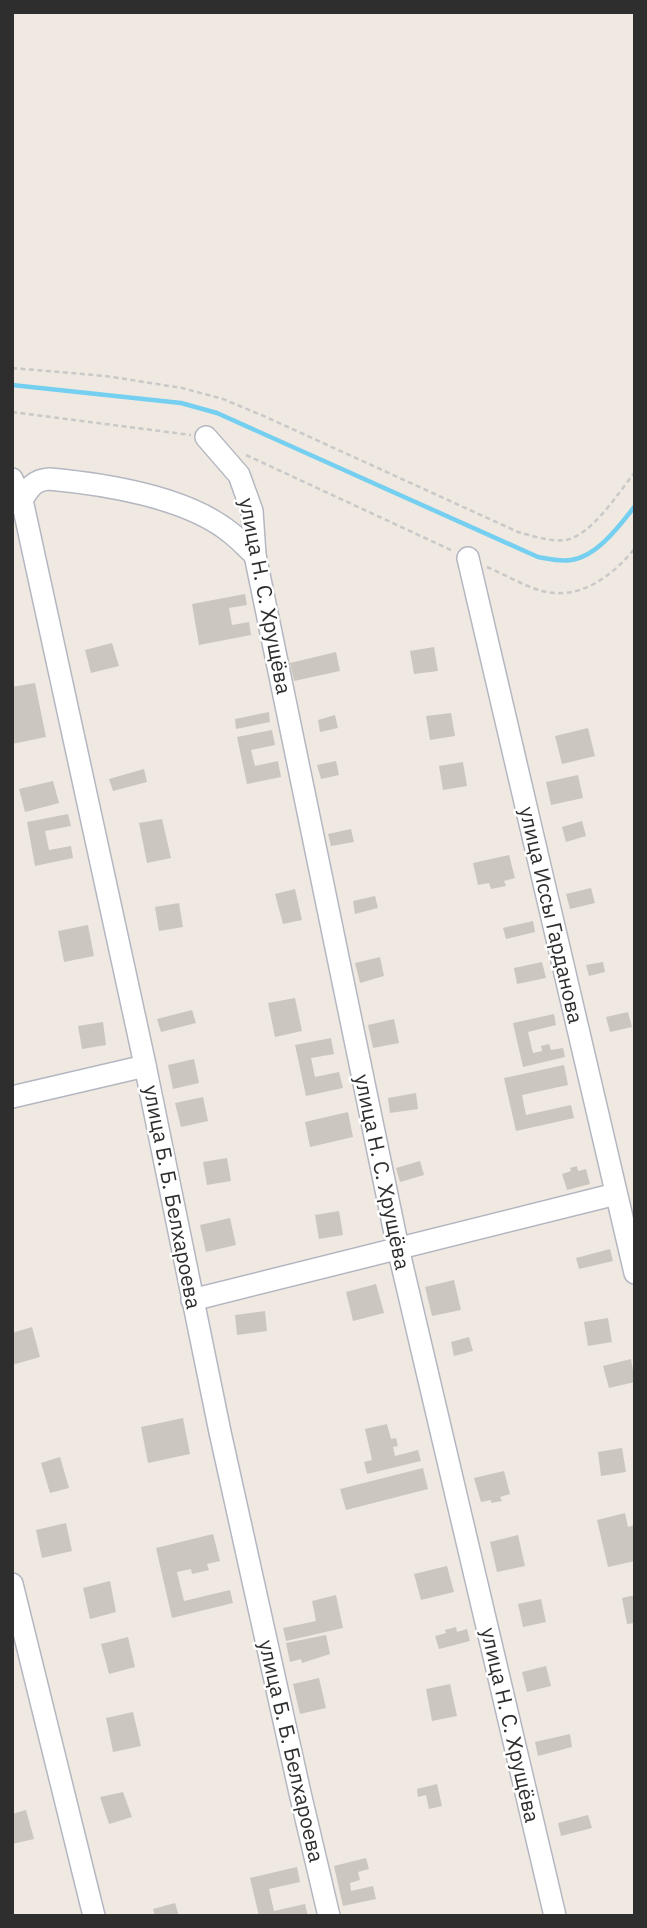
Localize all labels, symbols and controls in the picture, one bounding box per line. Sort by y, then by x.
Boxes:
street label: улица Н. С. Хрущёва [233,495,299,696]
street label: улица Иссы Гарданова [513,804,591,1026]
street label: улица Н. С. Хрущёва [349,1071,417,1272]
street label: улица Б. Б. Белхароева [138,1082,208,1311]
street label: улица Н. С. Хрущёва [475,1625,547,1825]
street label: улица Б. Б. Белхароева [253,1637,331,1865]

